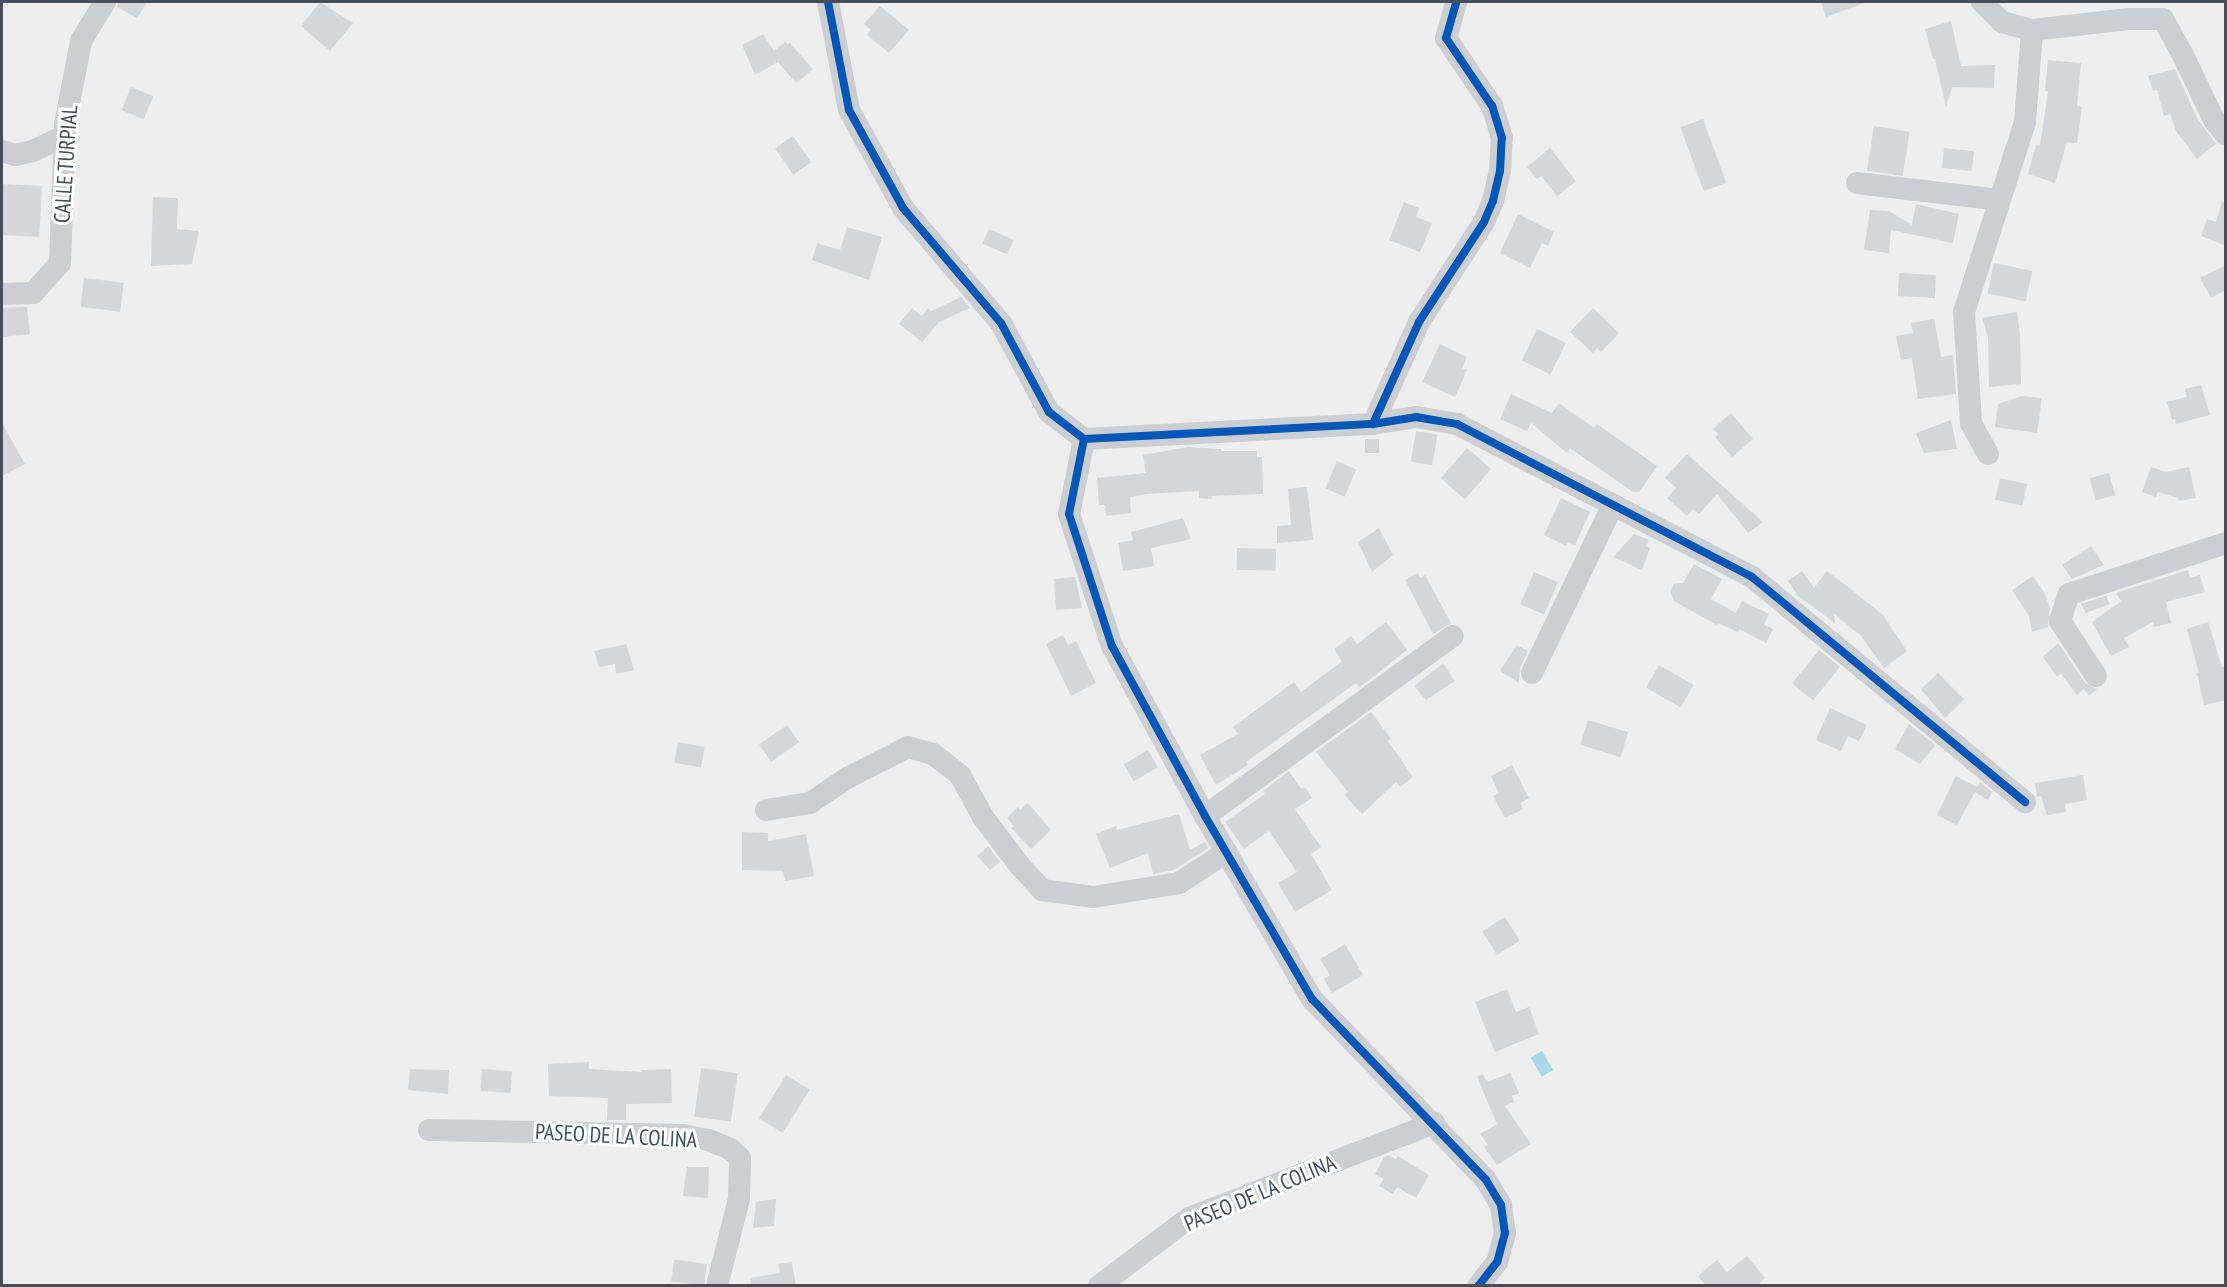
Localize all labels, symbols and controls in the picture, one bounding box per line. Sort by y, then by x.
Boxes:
street label: CALLE TURPIAL [49,104,83,224]
street label: PASEO DE LA COLINA [534,1119,698,1153]
street label: PASEO DE LA COLINA [1180,1149,1340,1237]

